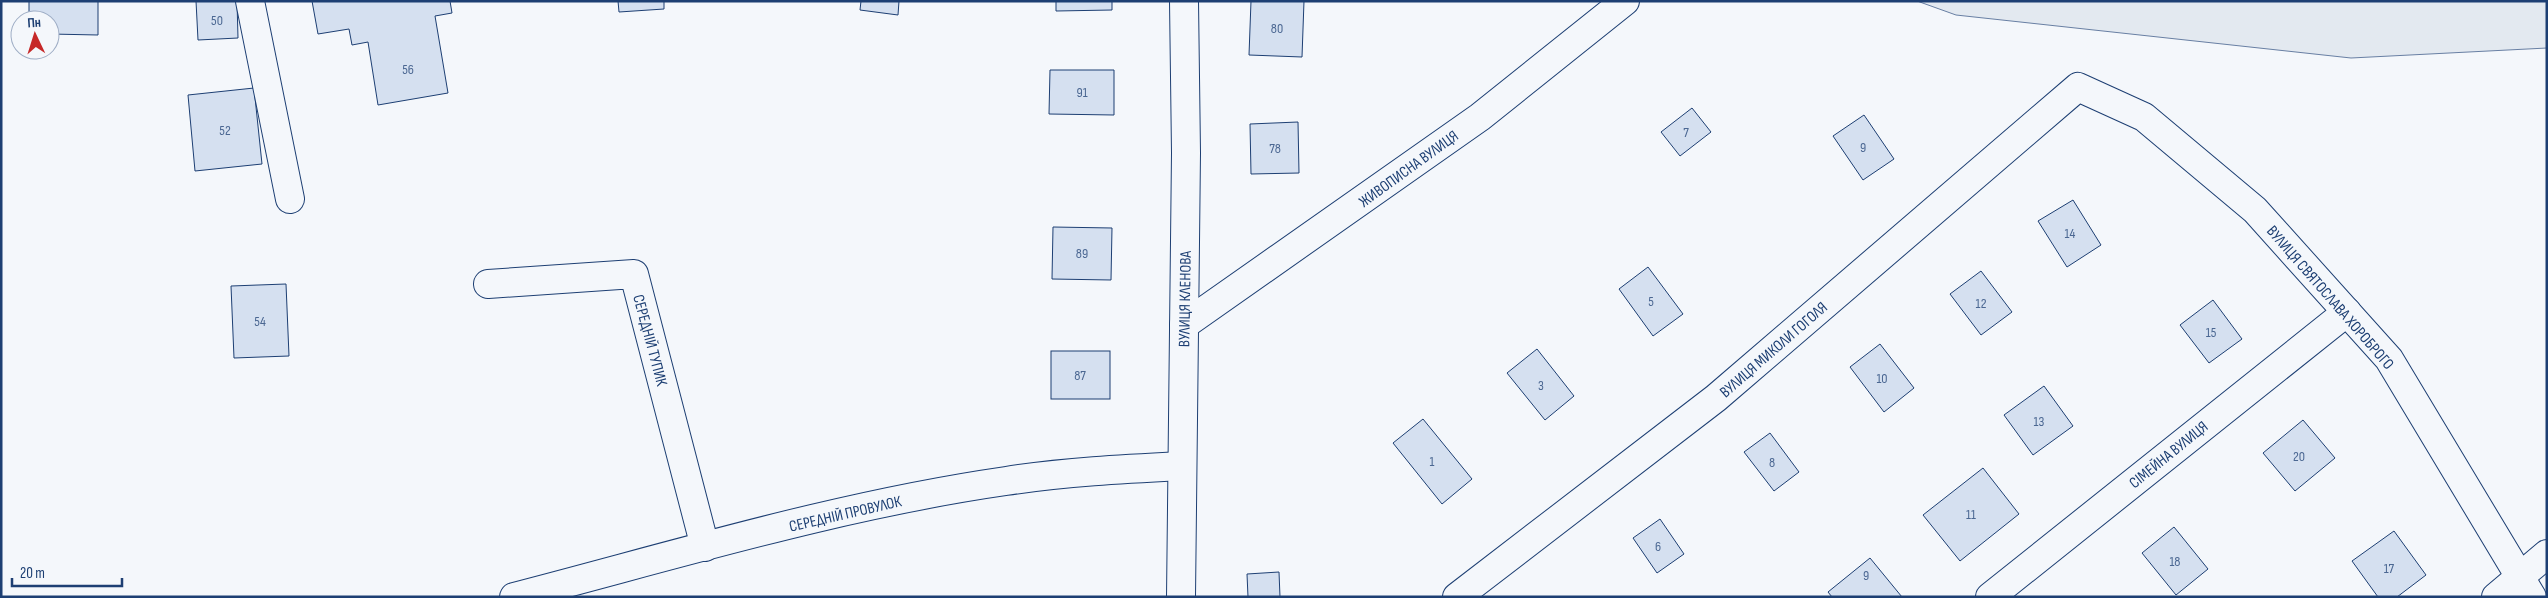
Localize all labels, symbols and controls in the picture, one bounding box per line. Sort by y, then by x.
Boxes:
north arrow [10,10,60,60]
house number: 50 [211,12,223,29]
text: Пн [27,14,41,31]
house number: 80 [1271,20,1283,37]
house number: 56 [402,61,414,78]
house number: 91 [1076,84,1088,101]
house number: 52 [219,122,231,139]
house number: 7 [1683,124,1689,141]
street label: ЖИВОПИСНА ВУЛИЦЯ [1355,127,1462,212]
house number: 9 [1860,139,1866,156]
house number: 78 [1269,140,1281,157]
street label: ВУЛИЦЯ СВЯТОСЛАВА ХОРОБРОГО [2262,222,2398,374]
house number: 14 [2065,225,2076,242]
house number: 89 [1076,245,1088,262]
street label: ВУЛИЦЯ КЛЕНОВА [1175,250,1196,347]
street label: СЕРЕДНІЙ ТУПИК [628,293,671,389]
house number: 5 [1648,293,1654,310]
house number: 12 [1976,295,1987,312]
street label: ВУЛИЦЯ МИКОЛИ ГОГОЛЯ [1716,298,1832,402]
house number: 54 [254,313,266,330]
house number: 15 [2206,324,2217,341]
house number: 87 [1074,367,1086,384]
house number: 10 [1876,370,1888,387]
house number: 3 [1538,377,1544,394]
house number: 13 [2034,413,2045,430]
street label: СІМЕЙНА ВУЛИЦЯ [2126,418,2212,493]
house number: 20 [2293,448,2305,465]
house number: 1 [1430,453,1435,470]
house number: 8 [1769,454,1775,471]
street label: СЕРЕДНІЙ ПРОВУЛОК [787,492,904,537]
house number: 11 [1966,506,1976,523]
house number: 6 [1655,538,1661,555]
house number: 18 [2169,553,2181,570]
scale bar [12,556,122,588]
house number: 17 [2384,560,2395,577]
text: 20 m [20,564,45,583]
house number: 9 [1863,567,1869,584]

